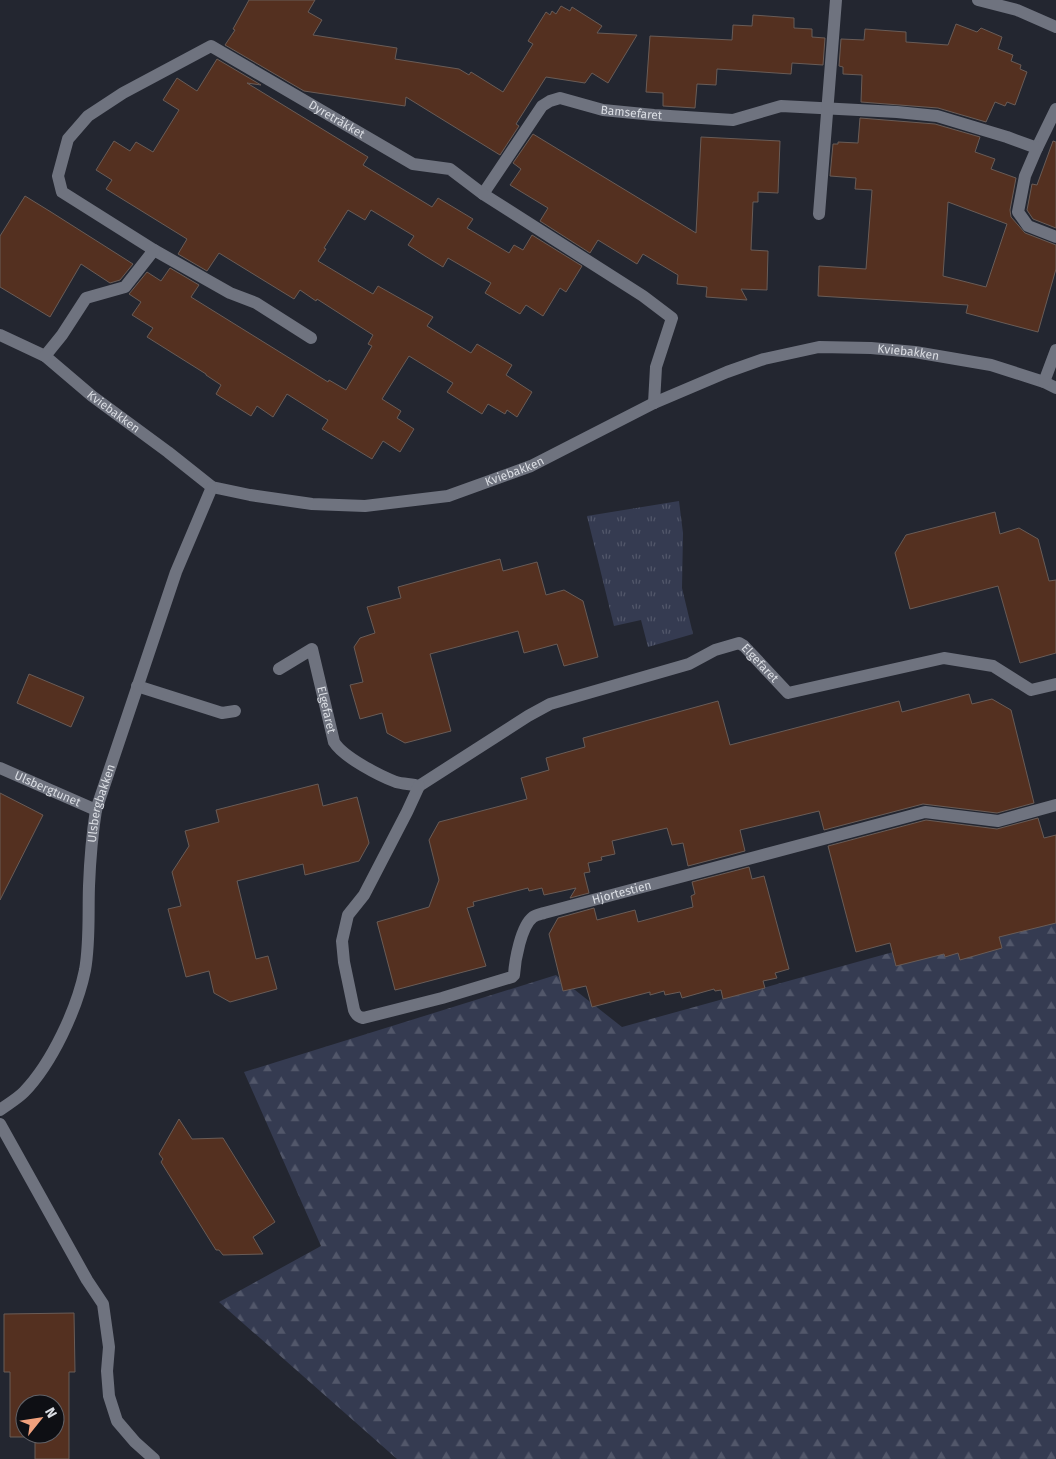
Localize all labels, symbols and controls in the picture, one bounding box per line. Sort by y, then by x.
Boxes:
street label: Dyretråkket [306,98,368,142]
street label: Bamsefaret [600,103,663,123]
street label: Kviebakken [877,342,940,363]
street label: Kviebakken [84,388,143,436]
street label: Kviebakken [483,454,546,489]
street label: Elgefaret [738,641,782,686]
street label: Elgefaret [314,685,339,735]
street label: Ulsbergbakken [85,762,118,843]
street label: Ulsbergtunet [12,768,83,810]
street label: Hjortestien [591,878,653,907]
north arrow [15,1394,65,1444]
text: N [41,1404,61,1421]

